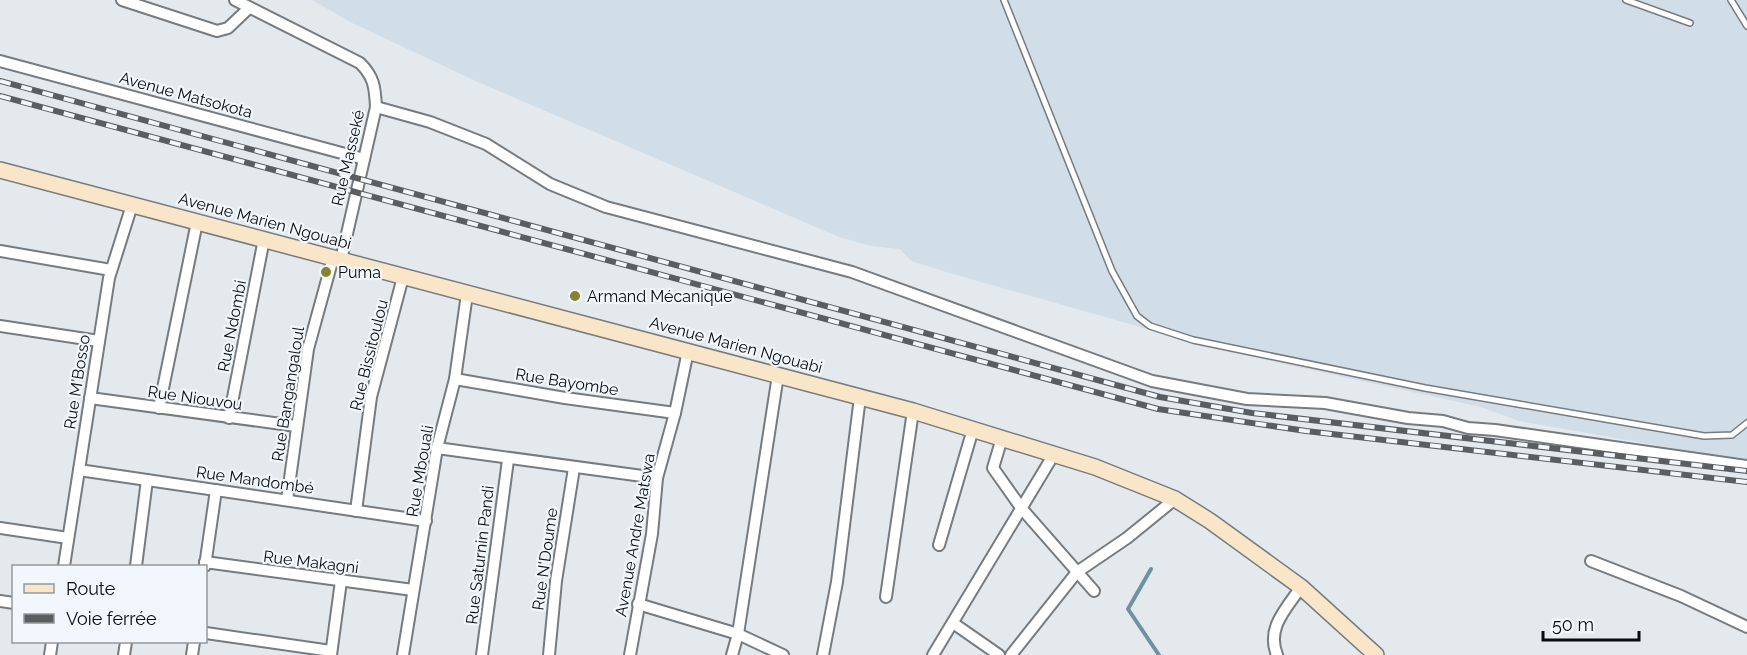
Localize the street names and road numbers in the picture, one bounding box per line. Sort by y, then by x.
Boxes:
street label: Avenue Matsokota [117,68,255,122]
street label: Rue Masseké [328,108,368,208]
street label: Avenue Marien Ngouabi [177,189,353,253]
street label: Rue Ndombi [214,279,250,373]
street label: Rue Bissitoulou [346,297,392,413]
street label: Avenue Marien Ngouabi [648,313,824,377]
street label: Rue Bangangaloul [268,325,308,463]
street label: Rue M'Bosso [60,333,94,431]
street label: Rue Bayombe [514,364,620,400]
street label: Rue Niouvou [146,382,244,414]
street label: Rue Mbouali [403,424,437,518]
street label: Avenue Andre Matswa [611,452,659,618]
street label: Rue Mandombé [195,462,315,498]
street label: Rue Saturnin Pandi [462,484,498,626]
street label: Rue N'Doume [528,506,562,612]
street label: Rue Makagni [262,547,360,577]

